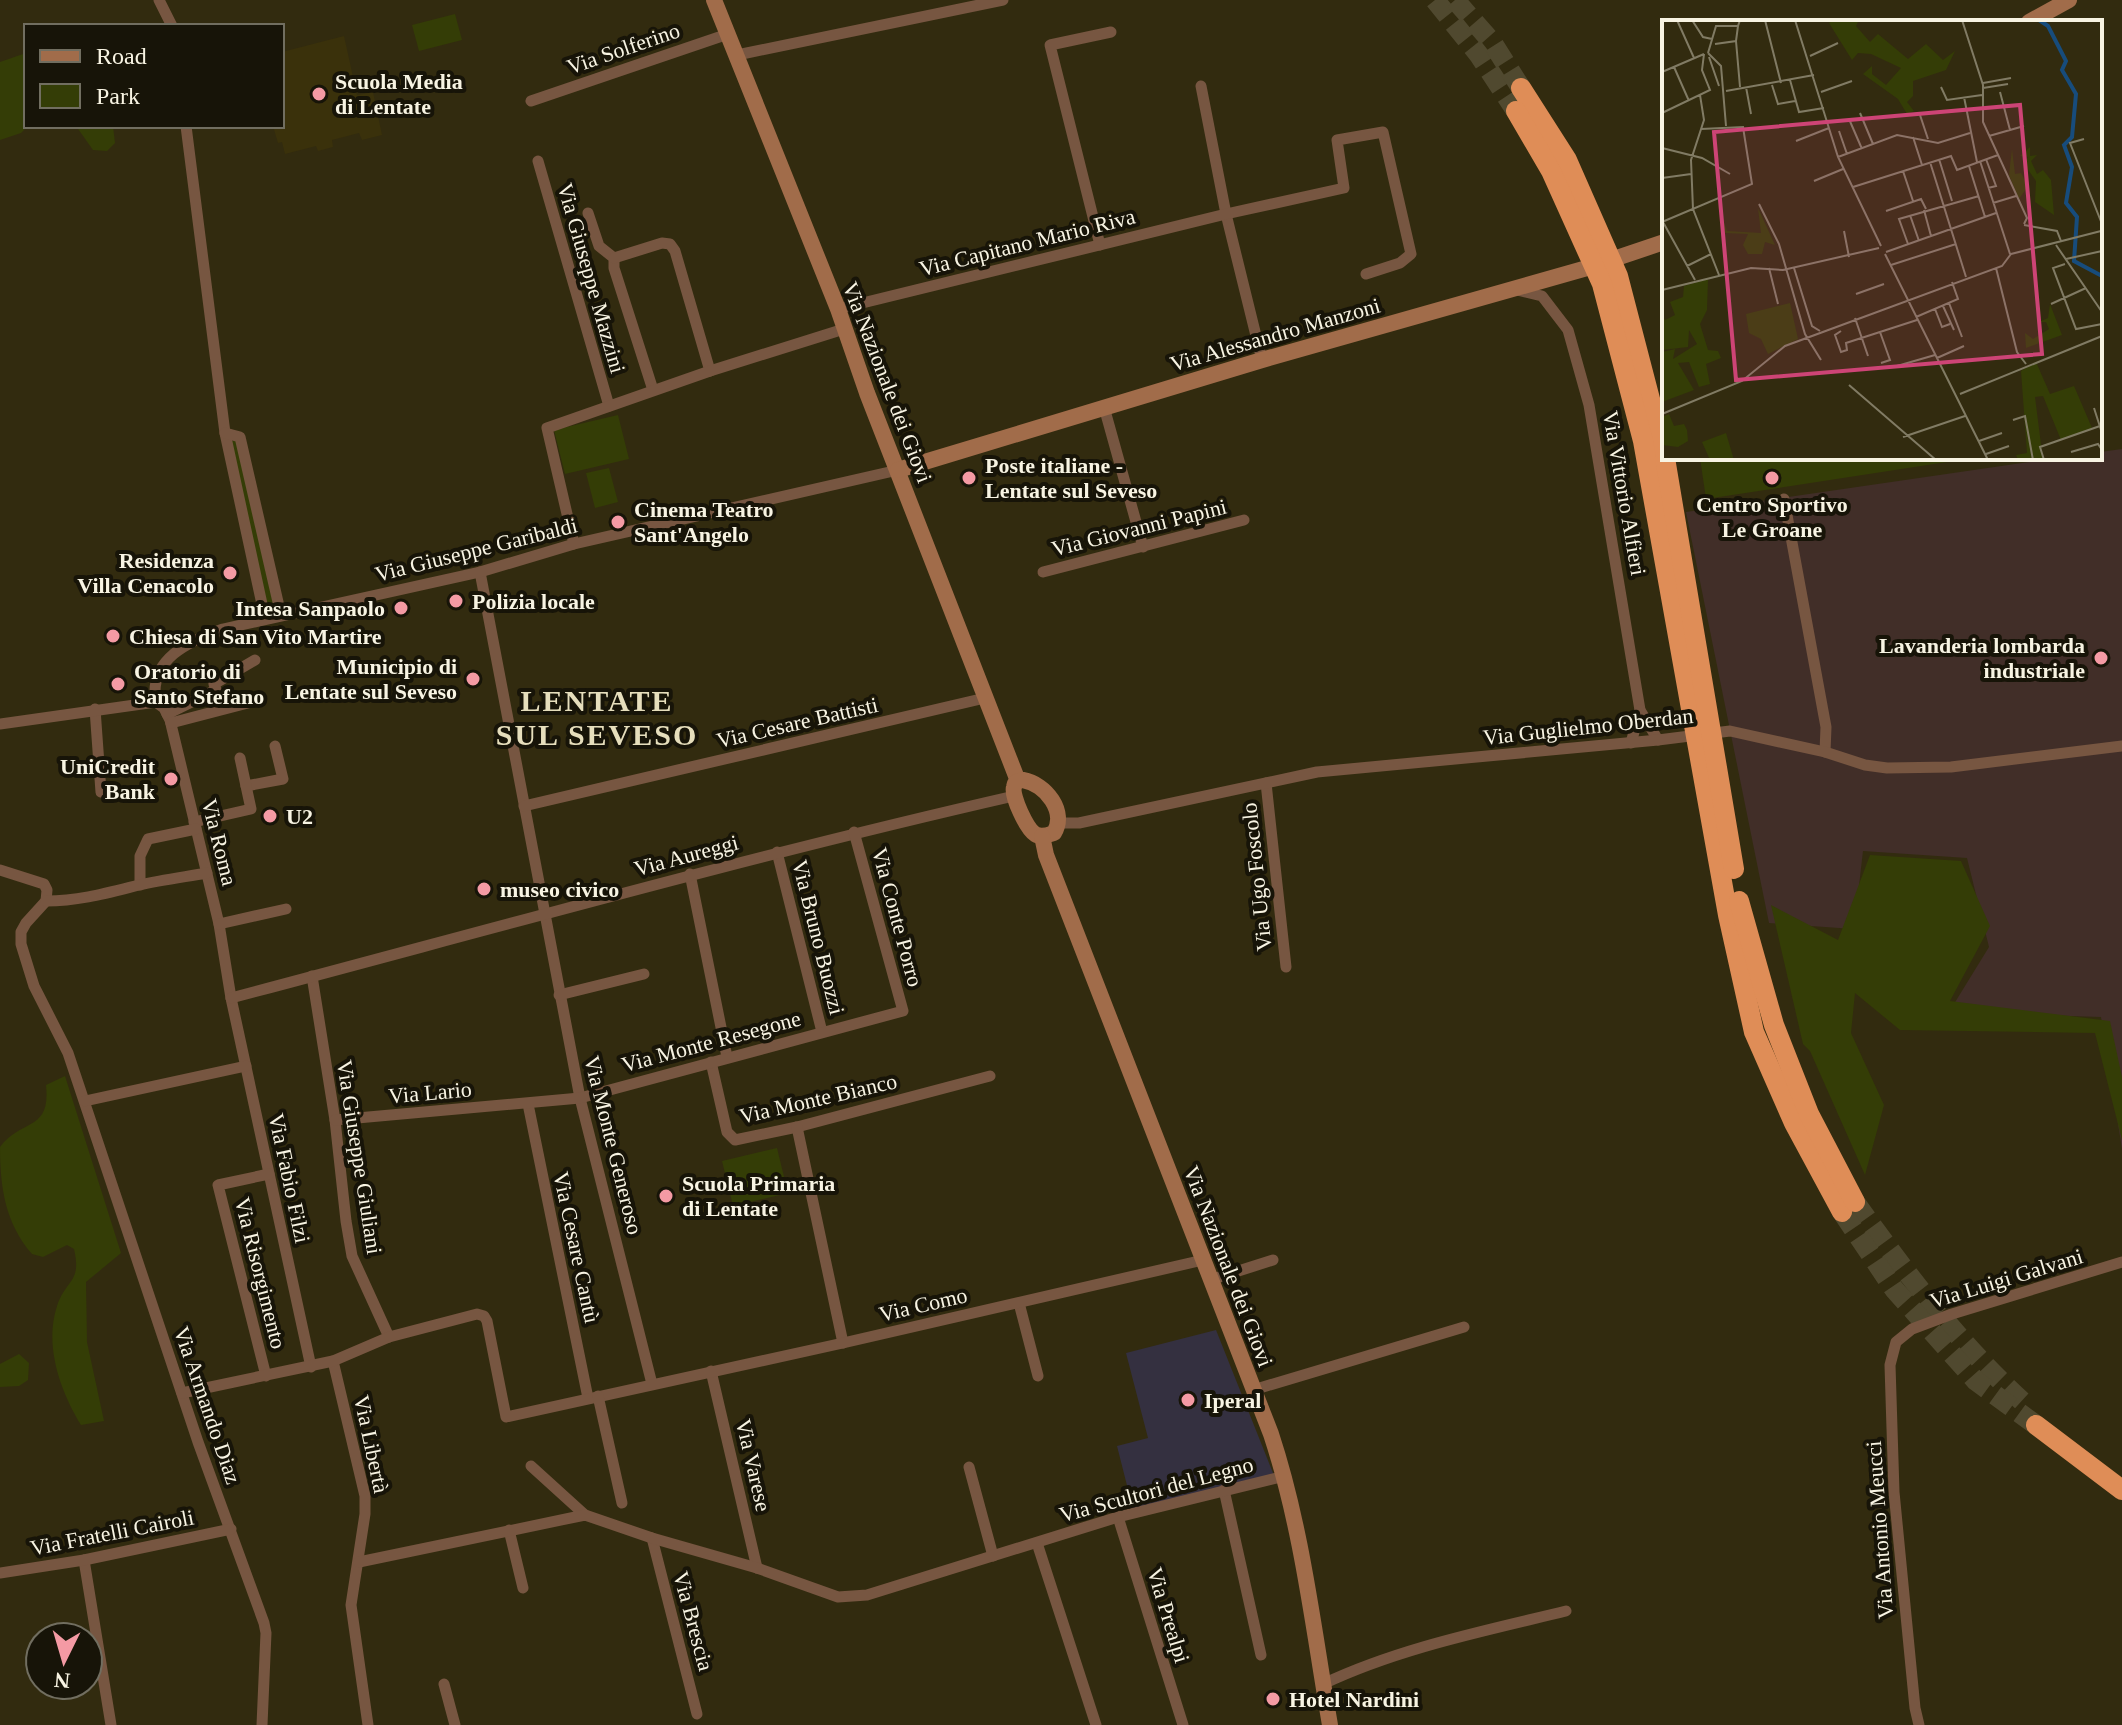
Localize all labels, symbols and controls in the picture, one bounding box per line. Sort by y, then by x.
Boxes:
street label: Via Solferino [563,17,683,79]
inset map [1662,20,2102,460]
legend [24,24,284,128]
text: Road [96,43,147,69]
place label: Scuola Media di Lentate [335,69,463,119]
text: Park [96,83,140,109]
marker: Scuola Media di Lentate [310,85,328,103]
street label: Via Giuseppe Mazzini [552,180,631,376]
street label: Via Capitano Mario Riva [917,203,1138,281]
street label: Via Nazionale dei Giovi [838,278,937,486]
street label: Via Alessandro Manzoni [1167,293,1383,376]
street label: Via Vittorio Alfieri [1598,409,1651,577]
place label: Poste italiane - Lentate sul Seveso [985,453,1157,503]
marker: Poste italiane - Lentate sul Seveso [960,469,978,487]
marker: Centro Sportivo Le Groane [1763,469,1781,487]
place label: Centro Sportivo Le Groane [1696,492,1848,542]
street label: Via Giovanni Papini [1049,494,1229,561]
place label: Cinema Teatro Sant'Angelo [634,497,774,547]
street label: Via Giuseppe Garibaldi [372,512,580,587]
marker: Cinema Teatro Sant'Angelo [609,513,627,531]
place label: Residenza Villa Cenacolo [77,548,214,598]
marker: Residenza Villa Cenacolo [221,564,239,582]
place label: Polizia locale [472,589,595,614]
marker: Polizia locale [447,592,465,610]
place label: Intesa Sanpaolo [235,596,385,621]
marker: Intesa Sanpaolo [392,599,410,617]
place label: Chiesa di San Vito Martire [129,624,382,649]
marker: Chiesa di San Vito Martire [104,627,122,645]
place label: Lavanderia lombarda industriale [1879,633,2085,683]
marker: Lavanderia lombarda industriale [2092,649,2110,667]
place label: Municipio di Lentate sul Seveso [285,654,457,704]
place label: Oratorio di Santo Stefano [134,659,264,709]
marker: Municipio di Lentate sul Seveso [464,670,482,688]
marker: Oratorio di Santo Stefano [109,675,127,693]
district label: LENTATE SUL SEVESO [496,684,698,751]
street label: Via Cesare Battisti [714,692,880,753]
street label: Via Guglielmo Oberdan [1482,703,1694,750]
place label: UniCredit Bank [60,754,156,804]
marker: UniCredit Bank [162,770,180,788]
street label: Via Roma [197,796,242,888]
street label: Via Ugo Foscolo [1236,802,1277,952]
place label: U2 [286,804,313,829]
marker: U2 [261,807,279,825]
street label: Via Aureggi [631,830,741,881]
street label: Via Conte Porro [867,845,928,989]
street label: Via Bruno Buozzi [787,857,850,1017]
place label: museo civico [500,877,619,902]
marker: museo civico [475,880,493,898]
street label: Via Monte Resegone [619,1006,803,1077]
street label: Via Monte Generoso [579,1053,648,1237]
street label: Via Giuseppe Giuliani [332,1058,387,1256]
street label: Via Monte Bianco [737,1068,899,1129]
street label: Via Lario [387,1076,473,1109]
street label: Via Fabio Filzi [264,1111,315,1245]
street label: Via Nazionale dei Giovi [1179,1162,1278,1370]
street label: Via Cesare Cantù [548,1169,605,1325]
place label: Scuola Primaria di Lentate [682,1171,835,1221]
marker: Scuola Primaria di Lentate [657,1187,675,1205]
street label: Via Risorgimento [230,1195,291,1352]
street label: Via Luigi Galvani [1927,1243,2086,1314]
street label: Via Como [877,1282,970,1327]
street label: Via Armando Diaz [169,1323,246,1487]
place label: Iperal [1204,1388,1261,1413]
marker: Iperal [1179,1391,1197,1409]
street label: Via Libertà [349,1393,394,1496]
street label: Via Varese [731,1416,776,1514]
street label: Via Antonio Meucci [1861,1440,1898,1620]
street label: Via Scultori del Legno [1056,1452,1256,1527]
street label: Via Fratelli Cairoli [28,1504,196,1561]
street label: Via Prealpi [1142,1565,1195,1666]
street label: Via Brescia [668,1569,719,1674]
north arrow [24,1621,104,1701]
text: N [53,1667,71,1694]
place label: Hotel Nardini [1289,1687,1419,1712]
marker: Hotel Nardini [1264,1690,1282,1708]

